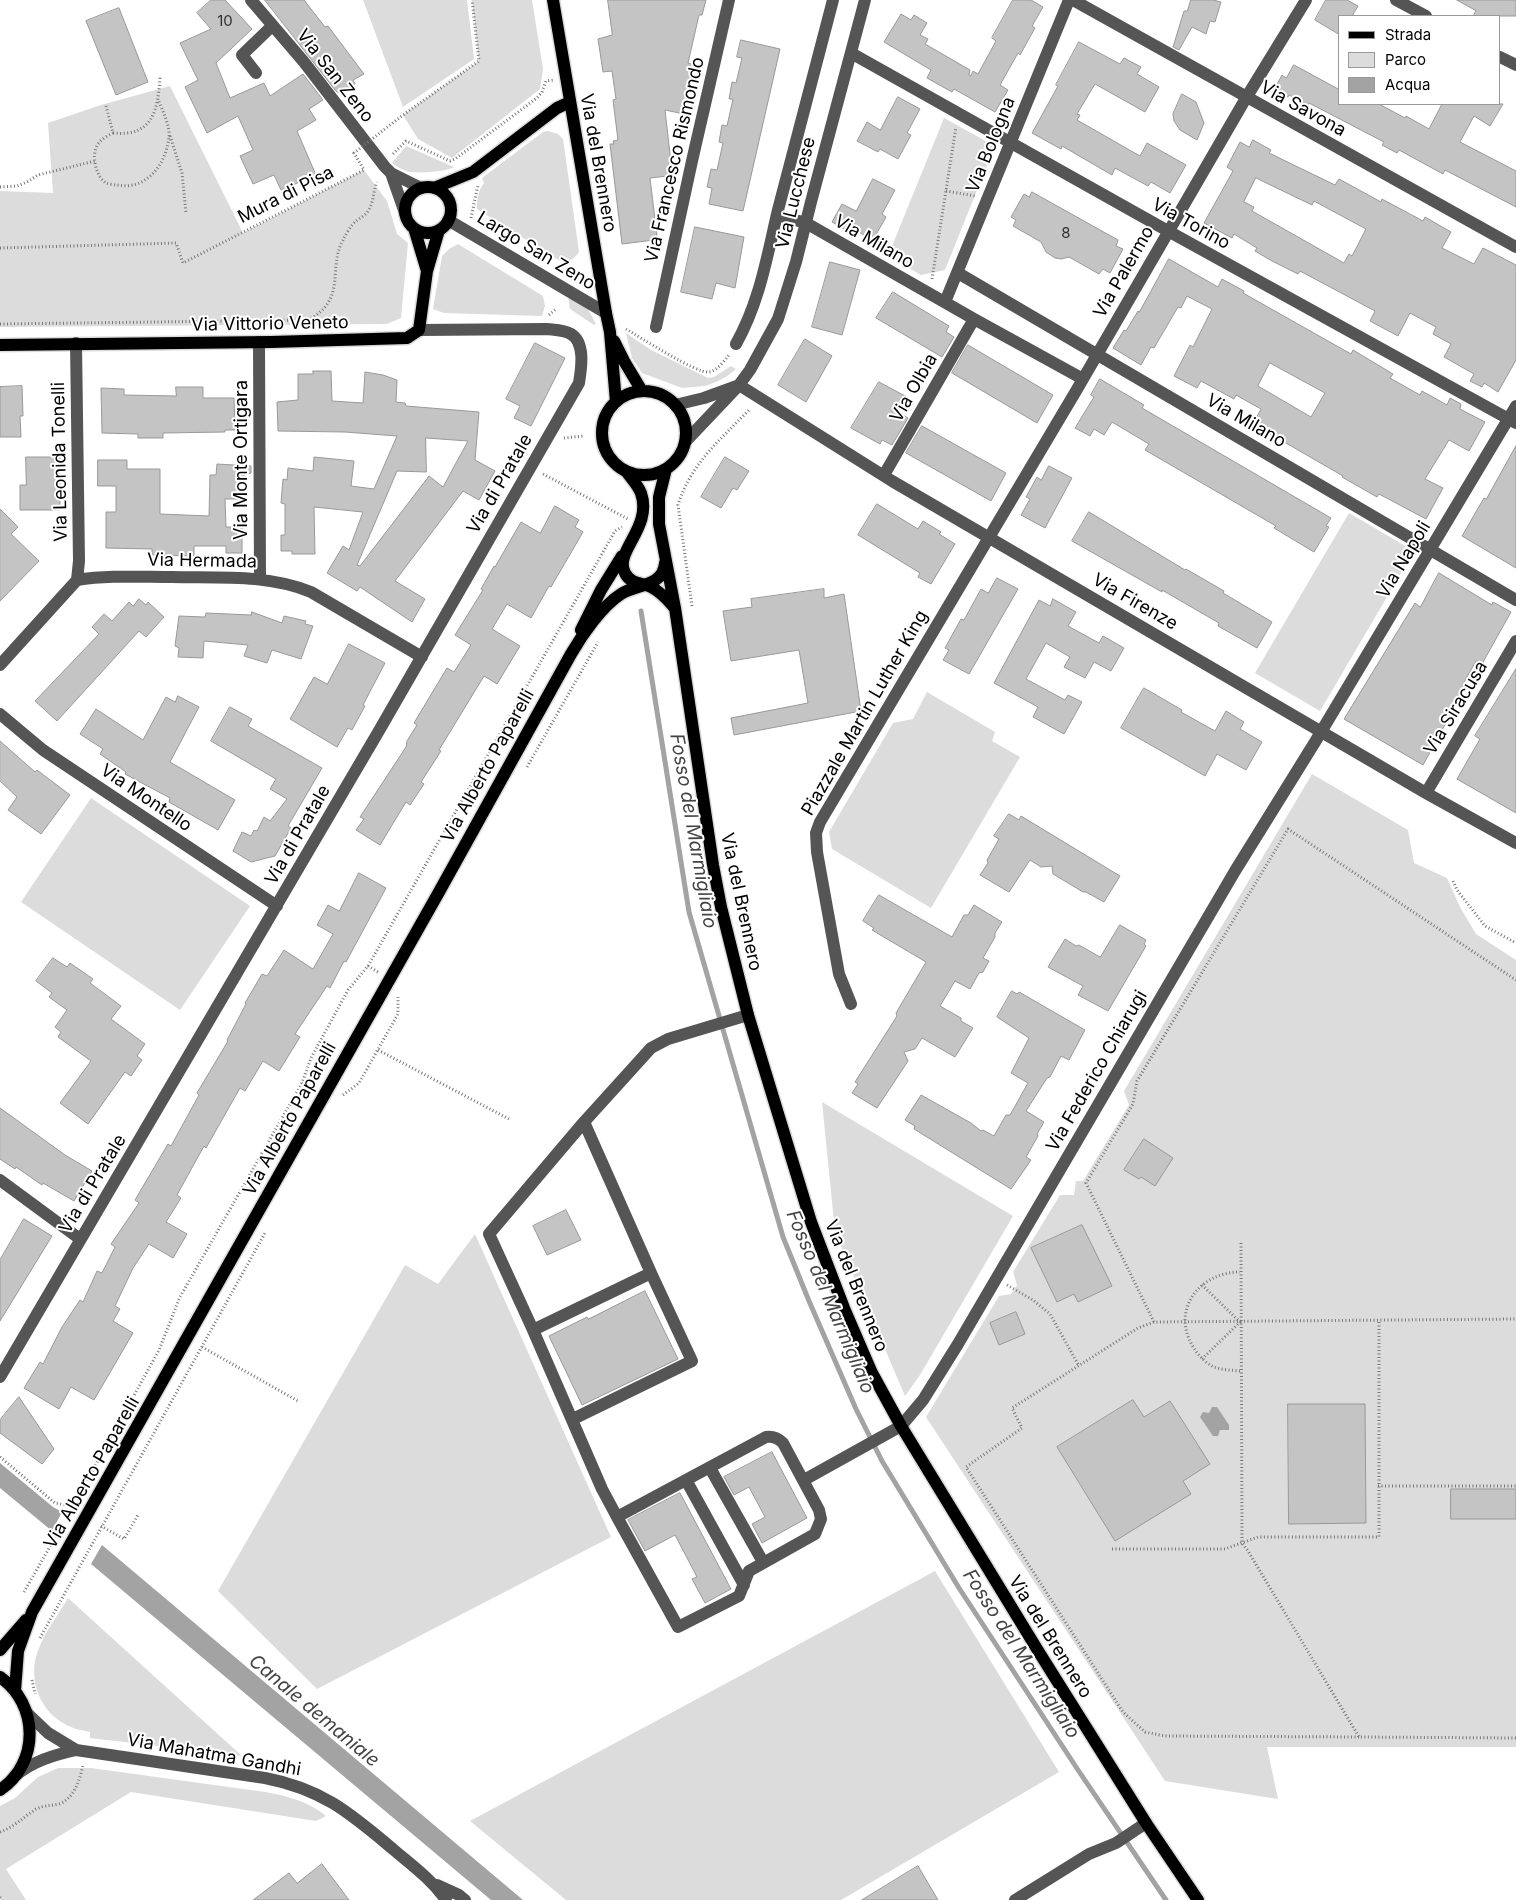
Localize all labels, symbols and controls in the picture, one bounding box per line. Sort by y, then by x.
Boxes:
house number: 10 [217,12,233,30]
legend [1338,15,1501,105]
street label: Via San Zeno [292,25,378,127]
text: Strada [1385,25,1431,44]
text: Parco [1385,50,1426,69]
street label: Via Francesco Rismondo [641,55,709,265]
text: Acqua [1385,75,1430,94]
street label: Via Savona [1256,77,1350,141]
street label: Via del Brennero [575,92,621,234]
street label: Via Bologna [962,94,1020,196]
street label: Via Lucchese [772,135,820,251]
street label: Mura di Pisa [234,162,338,228]
street label: Via Torino [1148,194,1234,254]
street label: Largo San Zeno [473,207,599,295]
street label: Via Milano [830,211,918,273]
street label: Via Palermo [1089,222,1159,322]
house number: 8 [1061,224,1071,242]
street label: Via Vittorio Veneto [191,312,349,336]
street label: Via Olbia [886,350,942,426]
street label: Via Monte Ortigara [231,380,253,540]
street label: Via Leonida Tonelli [48,382,72,542]
street label: Via Milano [1202,390,1290,452]
street label: Via di Pratale [463,430,537,538]
street label: Via Napoli [1373,518,1435,602]
street label: Via Hermada [147,549,257,573]
street label: Via Firenze [1089,569,1181,635]
street label: Piazzale Martin Luther King [797,607,933,819]
street label: Via Siracusa [1420,657,1492,759]
street label: Via Alberto Paparelli [437,686,539,846]
water label: Fosso del Marmigliaio [665,732,721,930]
street label: Via Montello [96,760,196,836]
street label: Via di Pratale [261,781,335,889]
street label: Via del Brennero [716,831,766,973]
street label: Via Federico Chiarugi [1042,987,1152,1155]
street label: Via Alberto Paparelli [239,1039,341,1199]
street label: Via di Pratale [55,1131,131,1237]
water label: Fosso del Marmigliaio [781,1207,879,1397]
street label: Via del Brennero [820,1217,892,1355]
street label: Via Alberto Paparelli [40,1393,144,1553]
water label: Fosso del Marmigliaio [958,1565,1084,1743]
street label: Via del Brennero [1004,1572,1096,1702]
water label: Canale demaniale [244,1650,384,1772]
street label: Via Mahatma Gandhi [125,1729,303,1781]

